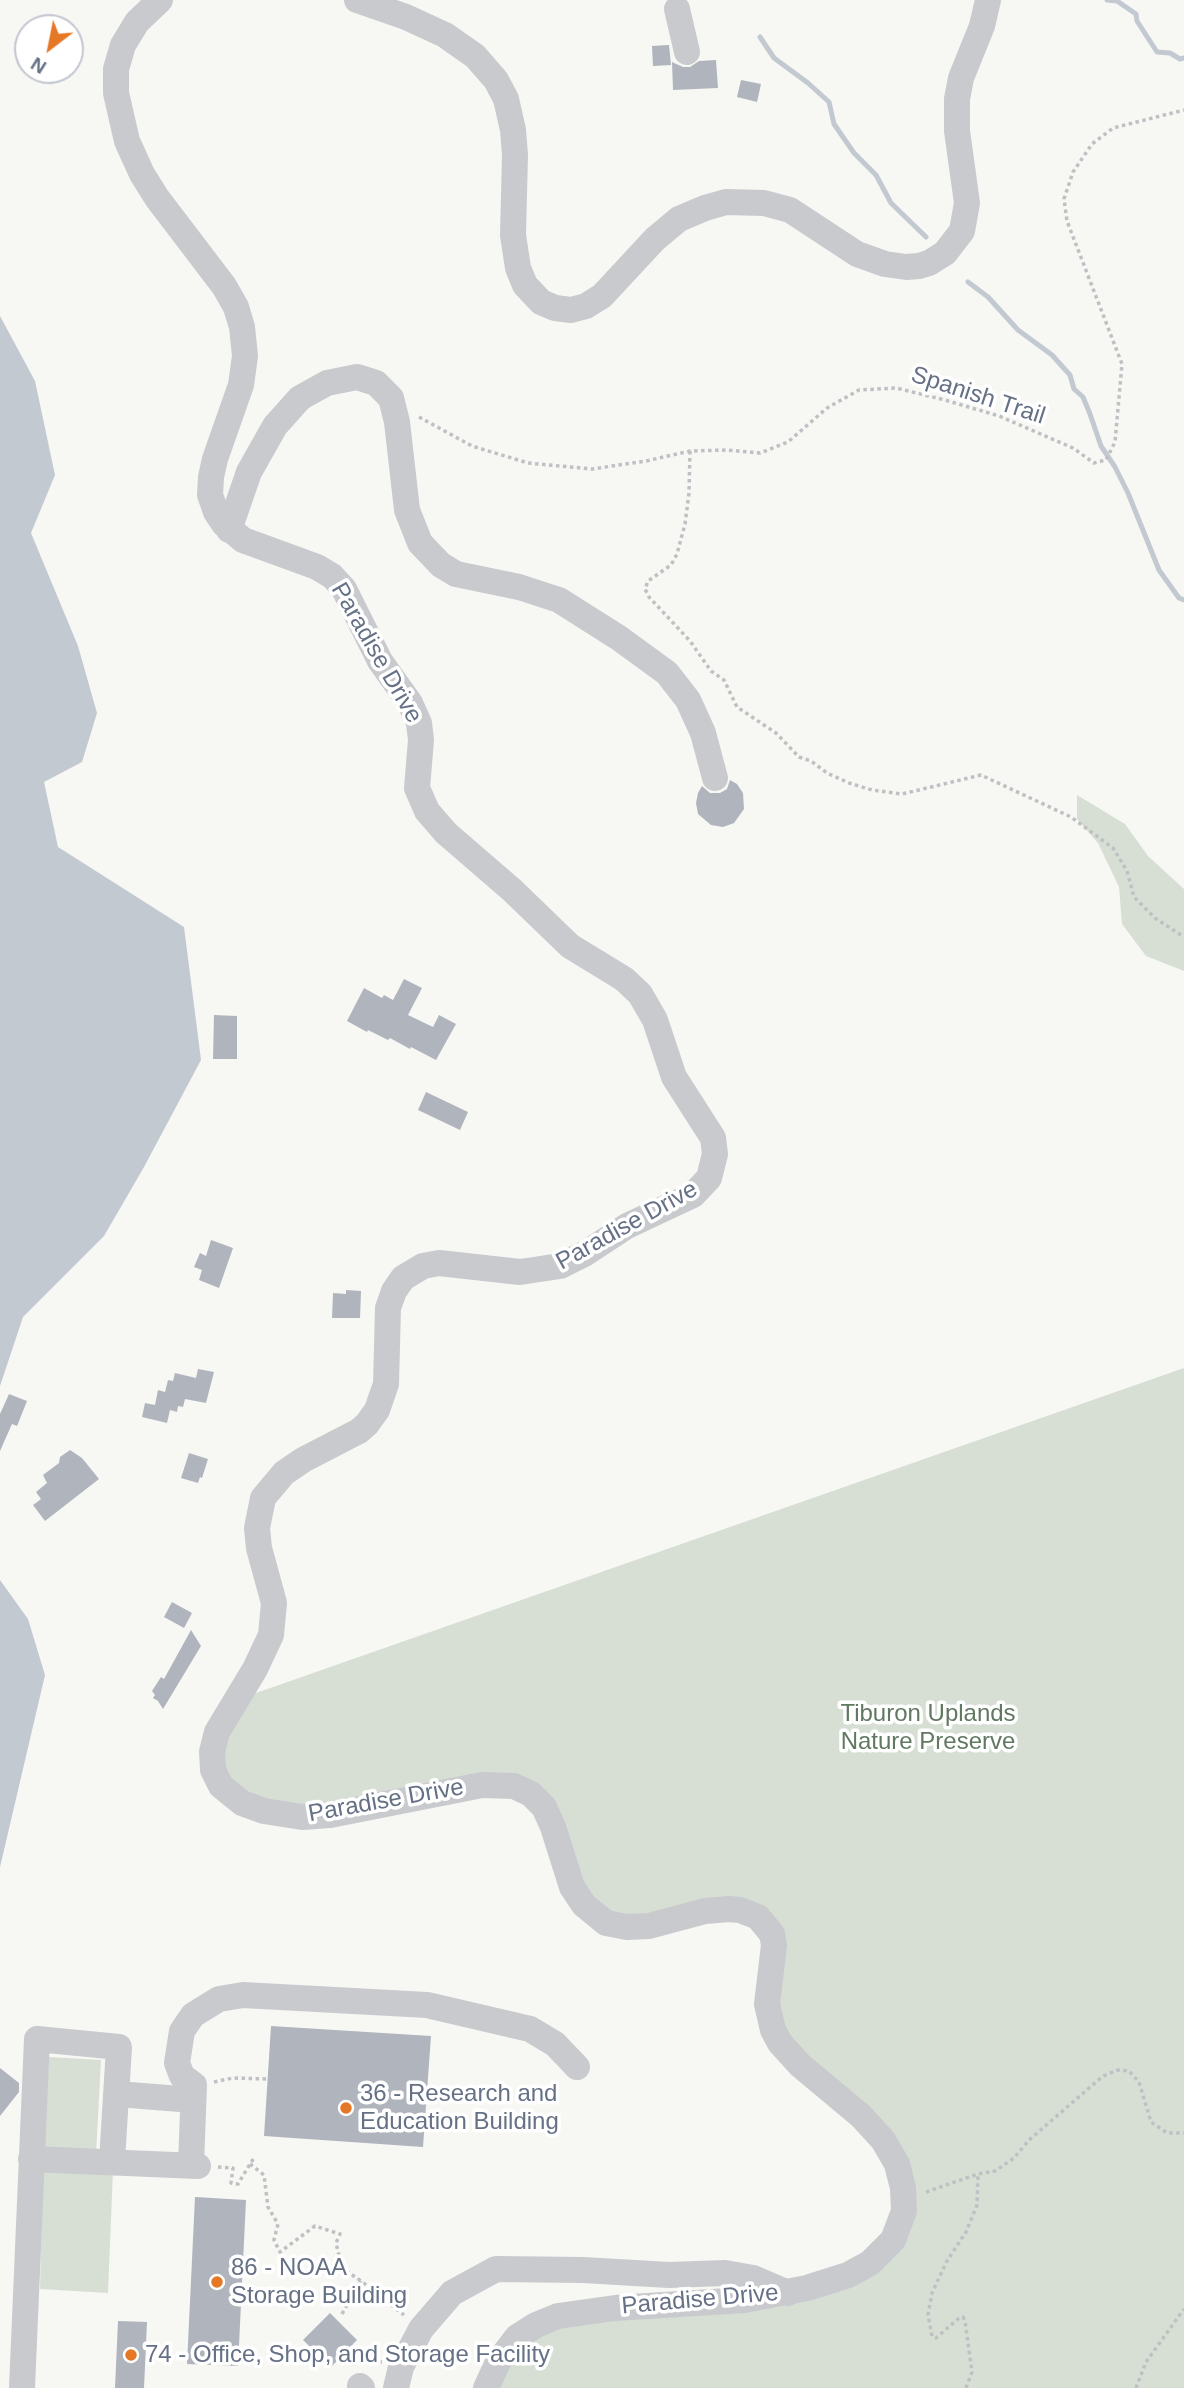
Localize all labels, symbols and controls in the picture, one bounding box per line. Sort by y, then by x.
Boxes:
north arrow [14,14,84,84]
text: N [27,53,50,78]
street label: Spanish Trail [907,361,1049,431]
street label: Paradise Drive [324,578,428,728]
street label: Paradise Drive [551,1175,703,1277]
park label: Tiburon Uplands Nature Preserve [840,1700,1016,1756]
street label: Paradise Drive [306,1773,466,1829]
place label: 36 - Research and Education Building [360,2080,559,2136]
marker: 36 - Research and Education Building [338,2100,354,2116]
place label: 86 - NOAA Storage Building [231,2254,407,2310]
marker: 86 - NOAA Storage Building [209,2274,225,2290]
street label: Paradise Drive [620,2279,780,2321]
place label: 74 - Office, Shop, and Storage Facility [145,2341,550,2369]
marker: 74 - Office, Shop, and Storage Facility [123,2347,139,2363]

